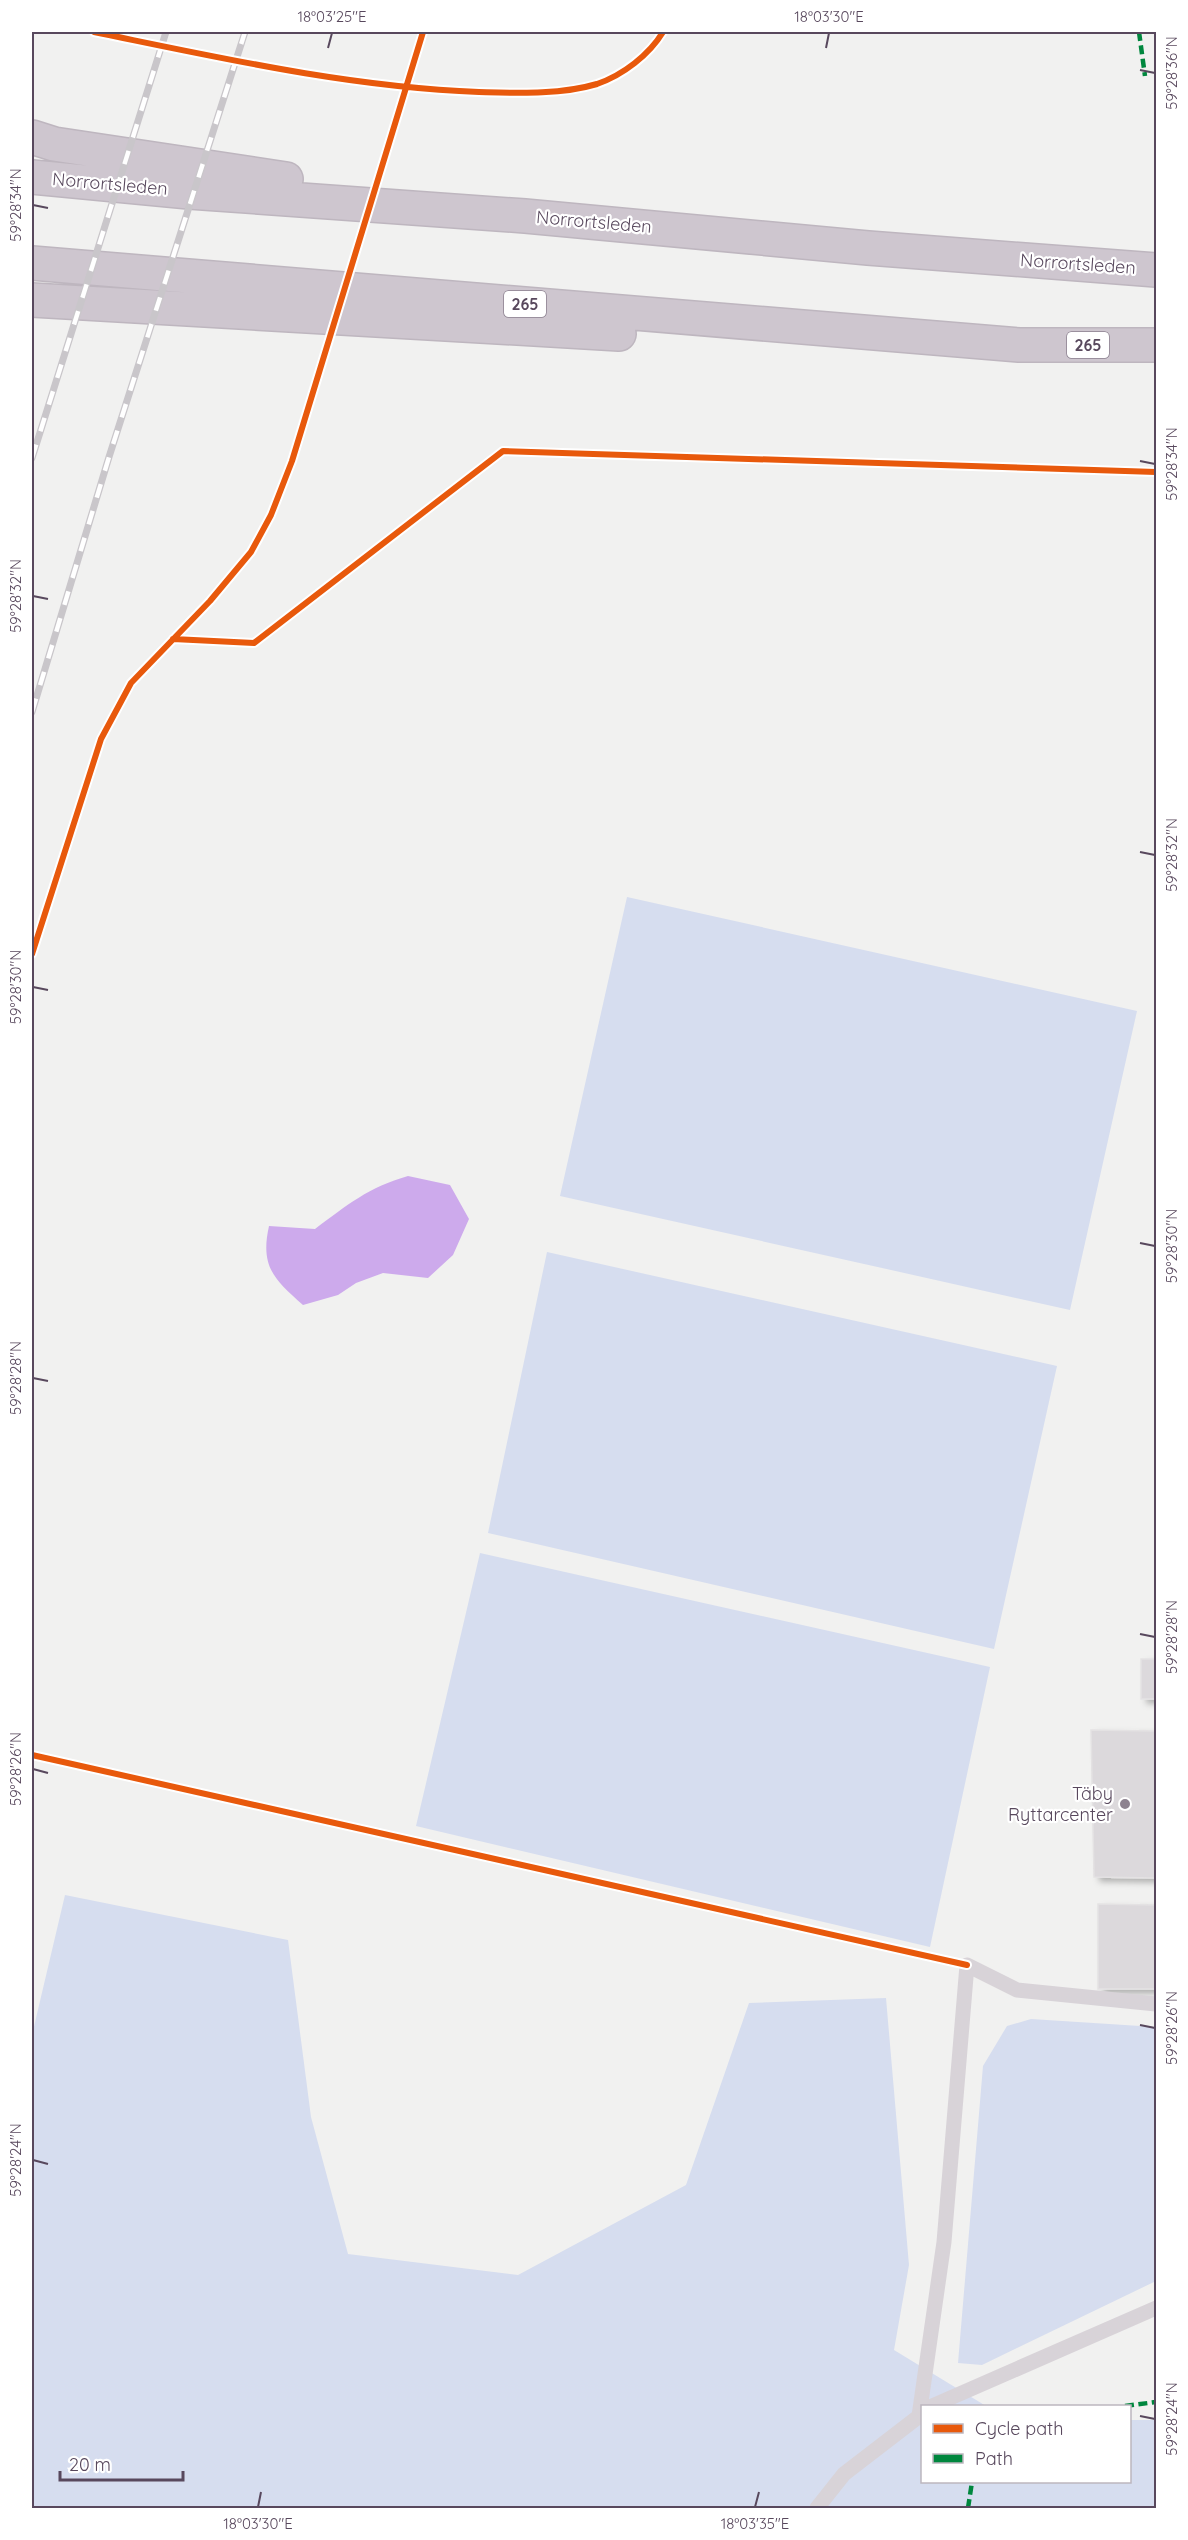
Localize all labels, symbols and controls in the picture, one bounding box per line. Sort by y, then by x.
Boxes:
text: 18°03'25"E [297,7,367,26]
text: 18°03'30"E [794,7,864,26]
text: 59°28'36"N [1162,36,1181,110]
street label: Norrortsleden [51,167,169,200]
text: 59°28'34"N [6,168,25,242]
street label: Norrortsleden [535,205,653,238]
street label: Norrortsleden [1019,248,1137,279]
road number: 265 [504,291,546,317]
road number: 265 [1067,332,1109,358]
text: 59°28'34"N [1162,427,1181,501]
text: 59°28'32"N [6,559,25,633]
text: 59°28'32"N [1162,818,1181,892]
text: 59°28'30"N [6,950,25,1024]
text: 59°28'30"N [1162,1209,1181,1283]
text: 59°28'28"N [6,1341,25,1415]
text: 59°28'28"N [1162,1600,1181,1674]
text: 59°28'26"N [6,1732,25,1806]
place label: Täby Ryttarcenter [1008,1782,1113,1826]
marker: Täby Ryttarcenter [1118,1797,1132,1811]
text: 59°28'26"N [1162,1991,1181,2065]
text: 59°28'24"N [6,2123,25,2197]
text: 59°28'24"N [1162,2382,1181,2456]
legend [921,2405,1131,2483]
text: Cycle path [975,2417,1063,2440]
scale bar [60,2444,183,2482]
text: Path [975,2447,1013,2470]
text: 20 m [69,2453,111,2476]
text: 18°03'30"E [223,2514,293,2533]
text: 18°03'35"E [721,2514,789,2533]

